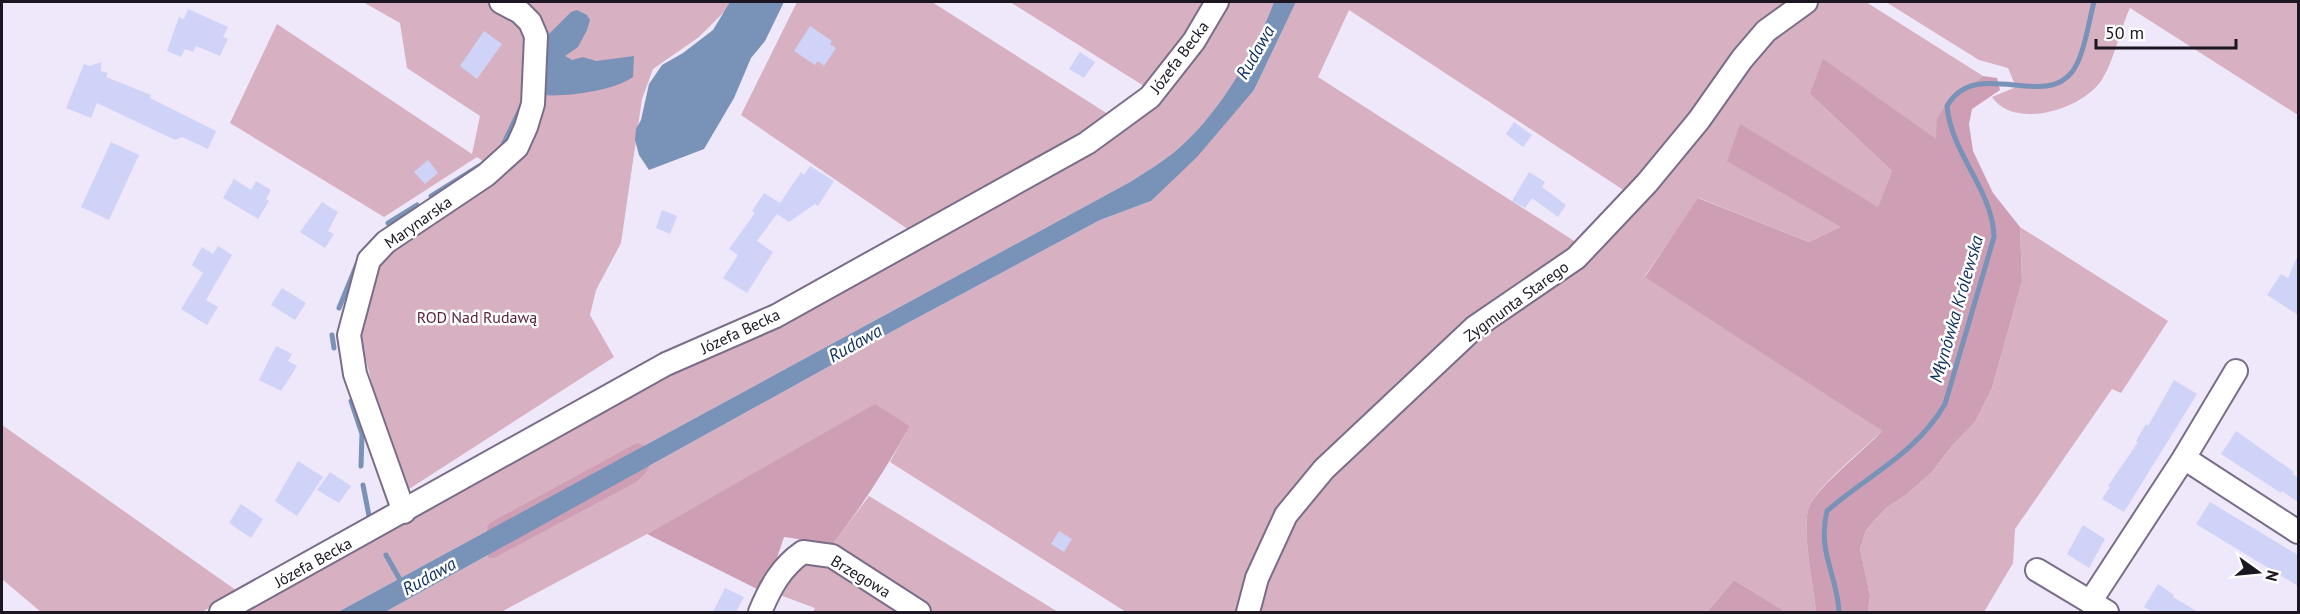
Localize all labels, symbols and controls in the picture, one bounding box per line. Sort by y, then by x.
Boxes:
scale bar [2096,12,2236,50]
street label: Józefa Becka [1145,17,1213,98]
water label: Rudawa [1231,21,1280,83]
text: 50 m [2105,21,2144,44]
street label: Marynarska [380,191,456,253]
water label: Młynówka Królewska [1924,233,1988,385]
street label: Zygmunta Starego [1460,256,1572,346]
street label: Józefa Becka [696,304,783,359]
park label: ROD Nad Rudawą [417,307,537,327]
water label: Rudawa [824,319,886,367]
street label: Józefa Becka [270,533,355,592]
north arrow [2228,542,2288,602]
street label: Brzegowa [827,550,895,602]
water label: Rudawa [398,552,460,600]
text: N [2261,568,2284,584]

